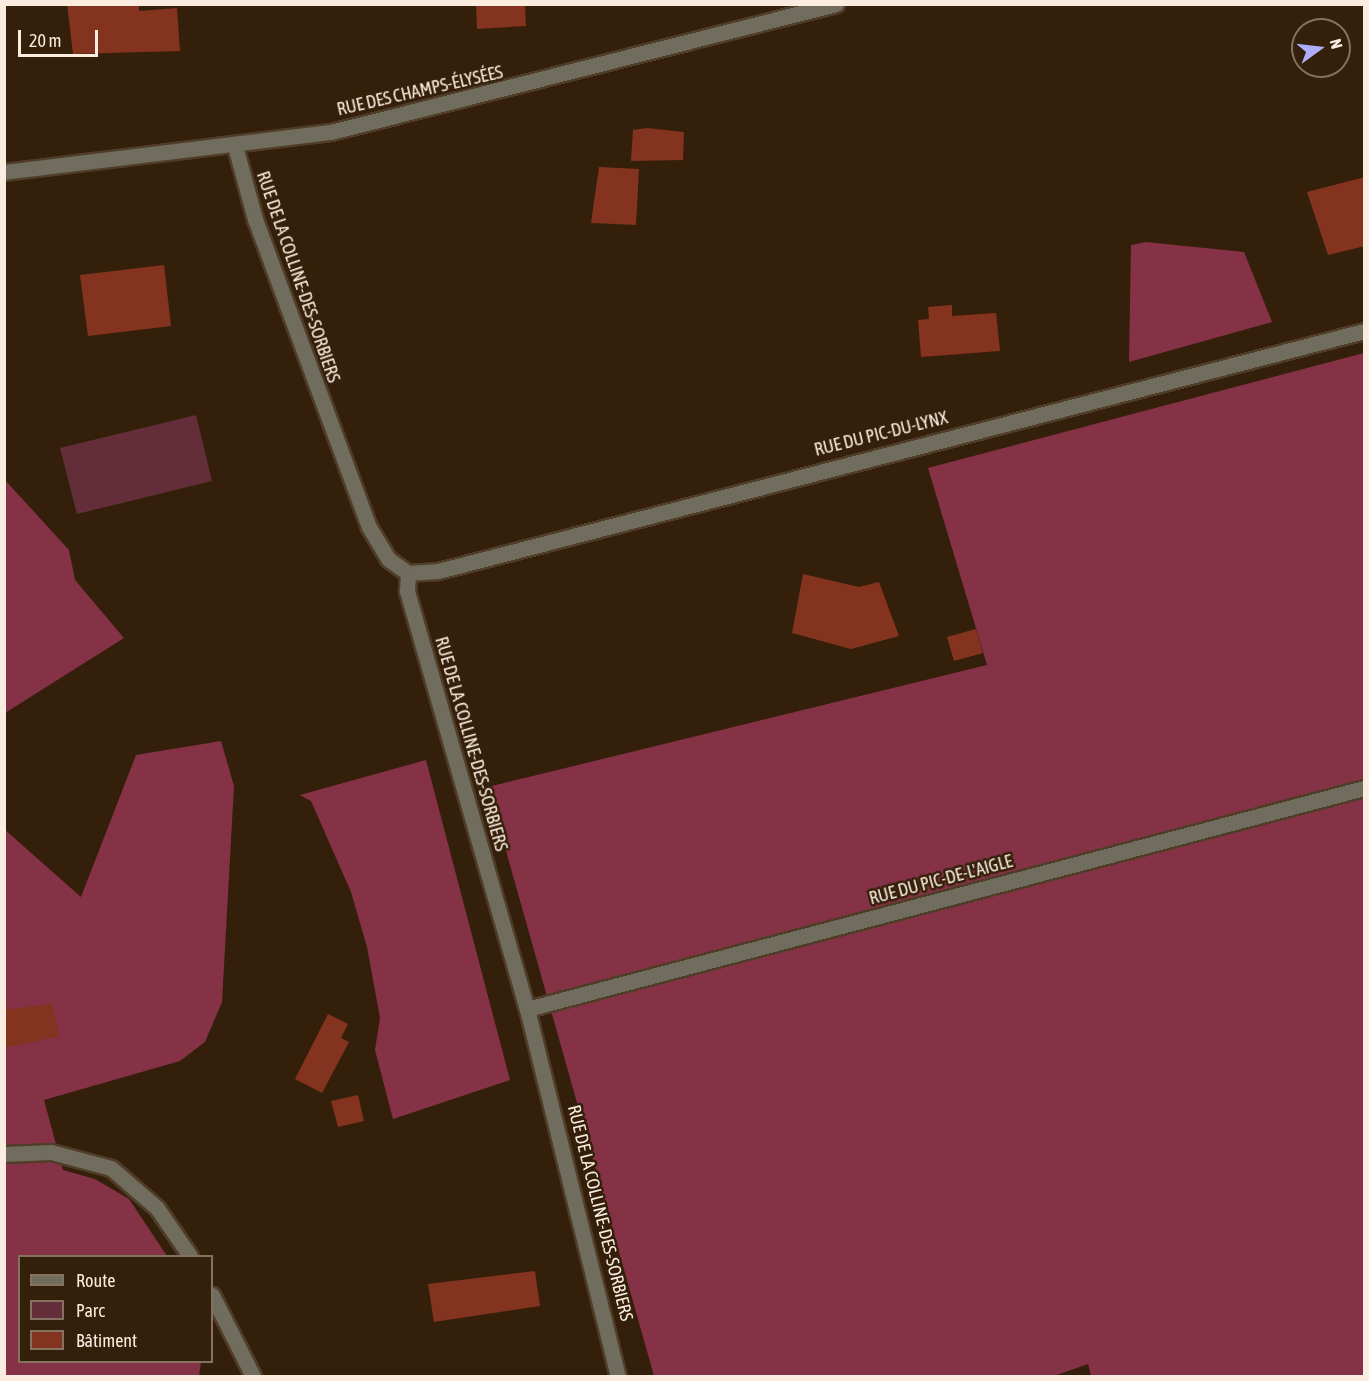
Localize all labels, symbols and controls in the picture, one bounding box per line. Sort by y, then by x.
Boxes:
scale bar [21,18,100,56]
north arrow [1291,18,1351,78]
text: 20 m [29,30,61,51]
text: N [1327,37,1346,51]
street label: RUE DES CHAMPS-ÉLYSÉES [335,61,505,121]
street label: RUE DE LA COLLINE-DES-SORBIERS [252,169,344,385]
street label: RUE DU PIC-DU-LYNX [812,407,950,461]
street label: RUE DE LA COLLINE-DES-SORBIERS [430,634,512,854]
street label: RUE DU PIC-DE-L'AIGLE [867,850,1015,910]
street label: RUE DE LA COLLINE-DES-SORBIERS [563,1103,637,1323]
legend [18,1255,213,1363]
text: Route [76,1270,115,1291]
text: Parc [76,1300,105,1321]
text: Bâtiment [76,1330,137,1351]

